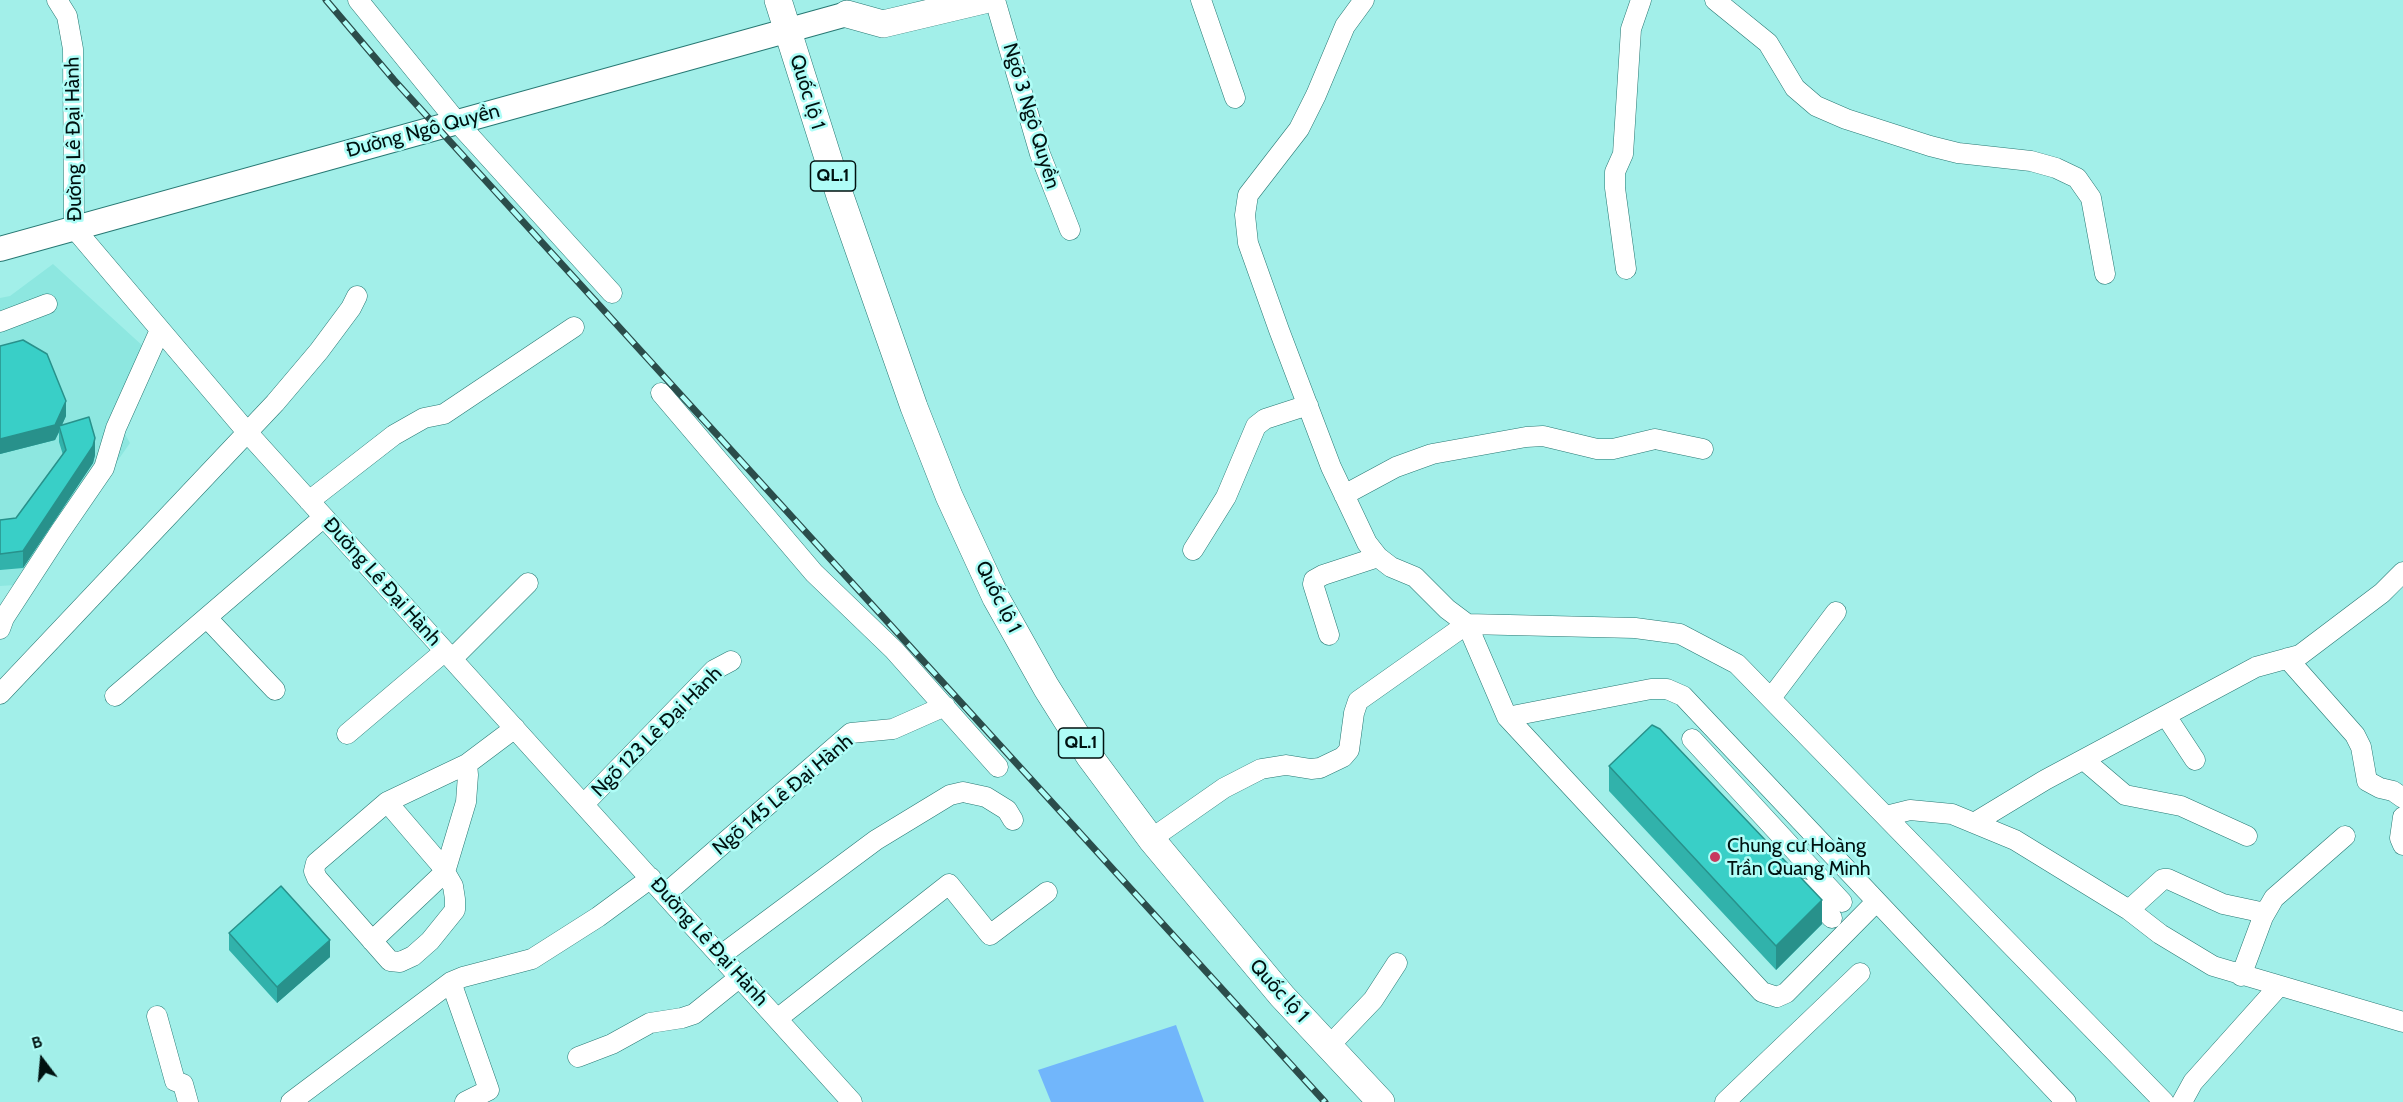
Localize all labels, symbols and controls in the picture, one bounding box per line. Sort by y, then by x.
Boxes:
street label: Ngõ 3 Ngô Quyền [997,40,1065,192]
street label: Quốc lộ 1 [784,52,830,132]
street label: Đường Lê Đại Hành [61,56,87,222]
street label: Đường Ngô Quyền [344,99,502,163]
road number: QL.1 [810,161,856,191]
street label: Đường Lê Đại Hành [318,513,446,651]
street label: Quốc lộ 1 [970,557,1026,637]
street label: Ngõ 123 Lê Đại Hành [587,662,727,802]
road number: QL.1 [1058,728,1104,758]
street label: Ngõ 145 Lê Đại Hành [708,729,858,861]
place label: Chung cư Hoàng Trần Quang Minh [1727,834,1871,881]
marker: Chung cư Hoàng Trần Quang Minh [1708,850,1722,864]
street label: Đường Lê Đại Hành [645,873,773,1011]
street label: Quốc lộ 1 [1244,954,1314,1028]
north arrow [12,1030,72,1090]
text: B [29,1032,44,1053]

